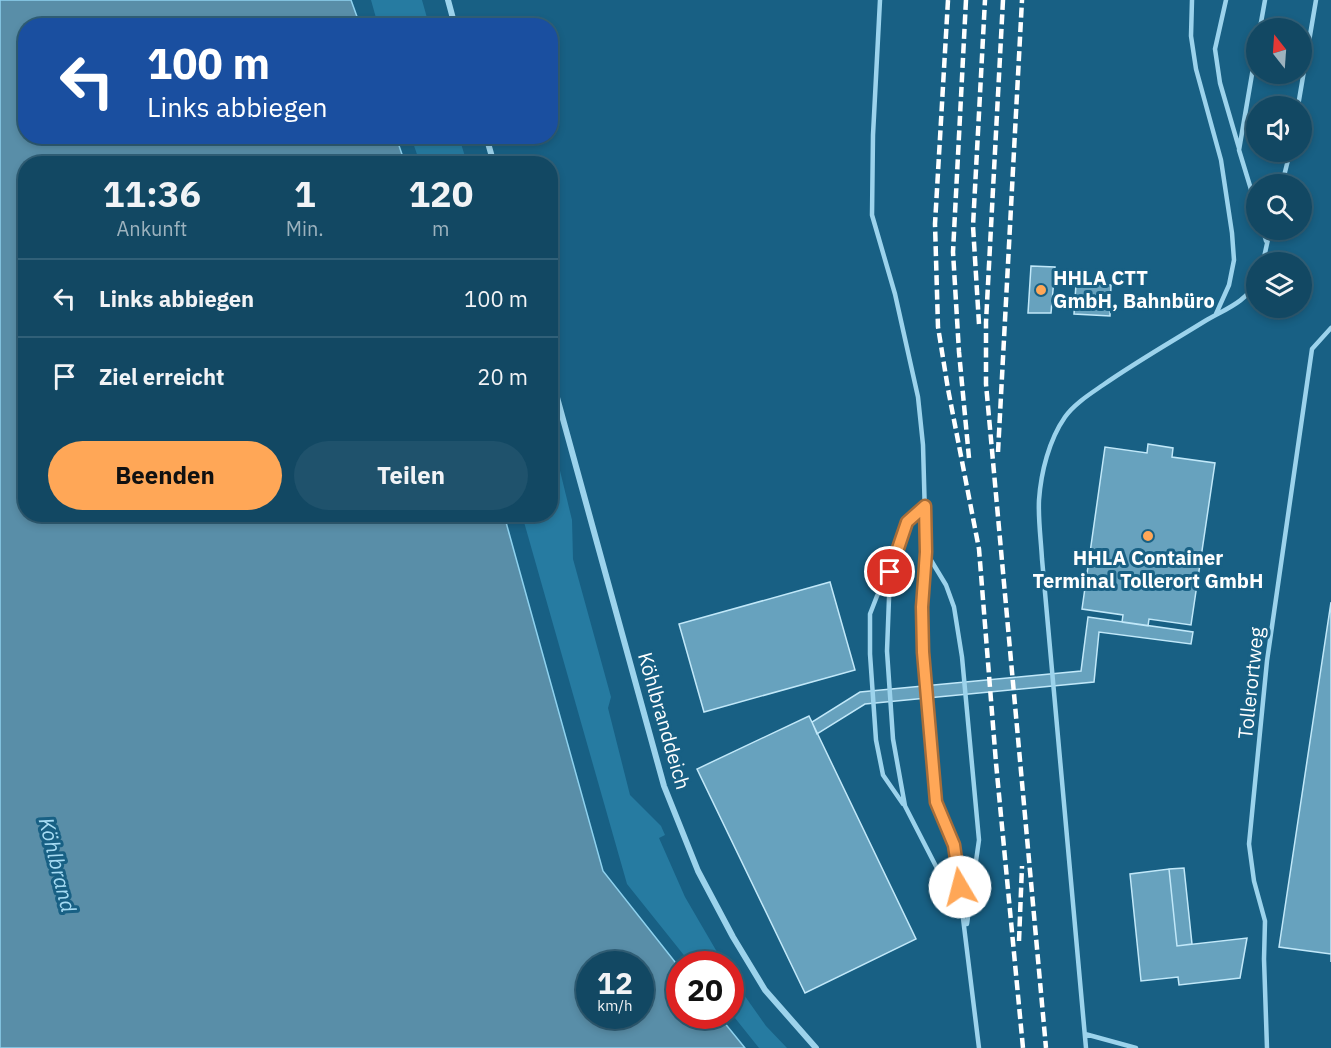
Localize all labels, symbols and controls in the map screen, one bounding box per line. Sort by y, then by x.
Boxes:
north arrow [1246,18,1312,84]
map controls [1246,18,1312,318]
text: 100 m [147,36,270,91]
icon: left [48,42,126,120]
text: Links abbiegen [147,89,328,124]
button: sound [1246,96,1312,162]
text: 11:36 [103,170,201,217]
text: 1 [294,170,316,217]
text: 120 [408,170,473,217]
button: search [1246,174,1312,240]
text: Ankunft [116,215,187,242]
text: Min. [286,215,324,242]
text: m [432,215,450,242]
button: layers [1246,252,1312,318]
place label: HHLA CTT GmbH, Bahnbüro [1053,264,1215,314]
icon: left [48,282,81,315]
marker: HHLA CTT GmbH, Bahnbüro [1034,283,1048,297]
text: Links abbiegen [99,284,254,313]
text: 100 m [464,284,528,313]
icon: arrive [48,360,81,393]
text: Ziel erreicht [99,362,224,391]
text: 20 m [477,362,528,391]
button: Beenden [48,441,282,510]
button: Teilen [294,441,528,510]
marker: HHLA Container Terminal Tollerort GmbH [1141,529,1155,543]
place label: HHLA Container Terminal Tollerort GmbH [1033,544,1263,594]
pin [864,546,915,597]
icon: arrive [873,555,906,588]
street label: Tollerortweg [1231,625,1270,740]
street label: Köhlbranddeich [632,649,697,793]
water label: Köhlbrand [33,814,83,916]
position arrow [928,855,992,919]
speed limit sign: 20 [666,951,744,1029]
text: 12 [597,963,633,1002]
text: km/h [597,996,633,1015]

